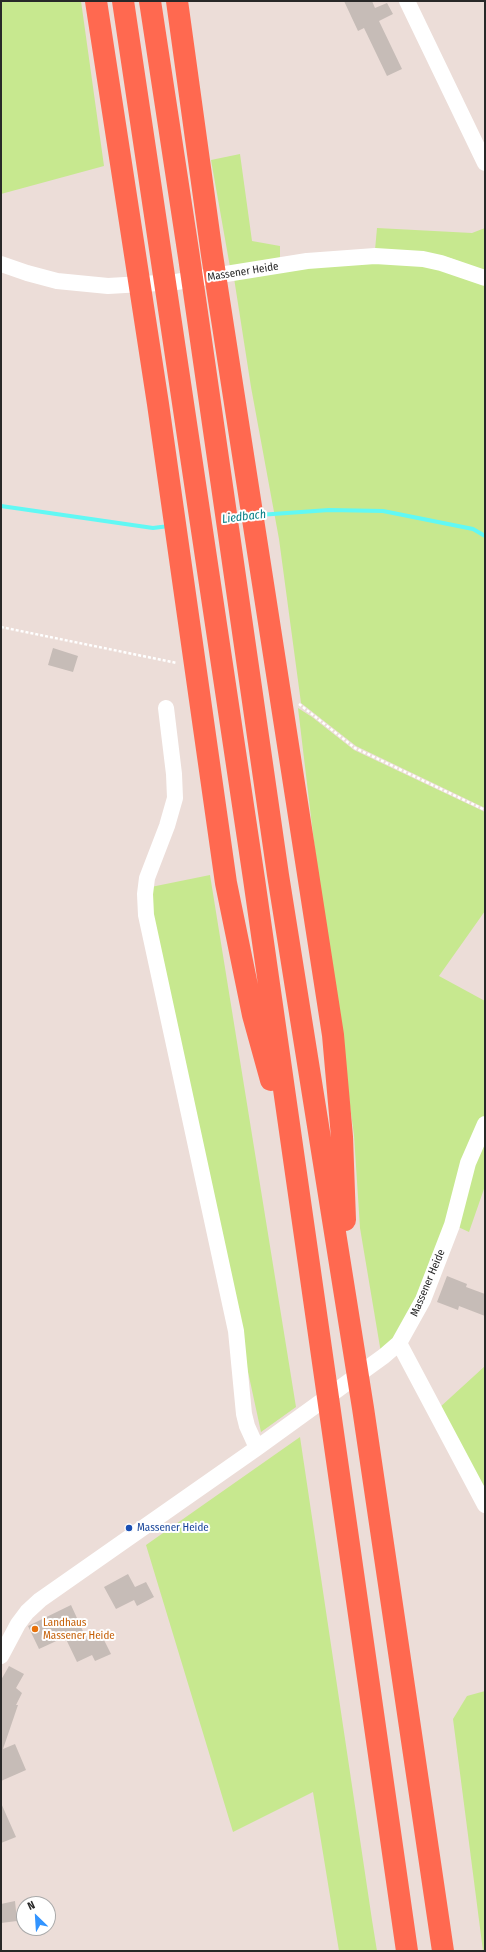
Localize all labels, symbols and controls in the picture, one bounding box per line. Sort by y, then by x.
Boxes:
street label: Massener Heide [207,260,279,284]
water label: Liedbach [221,507,267,527]
street label: Massener Heide [408,1247,448,1319]
place label: Massener Heide [137,1521,209,1535]
marker: Massener Heide [124,1523,134,1533]
place label: Landhaus Massener Heide [43,1616,115,1642]
marker: Landhaus Massener Heide [30,1624,40,1634]
north arrow [16,1896,56,1936]
text: N [25,1898,37,1913]

